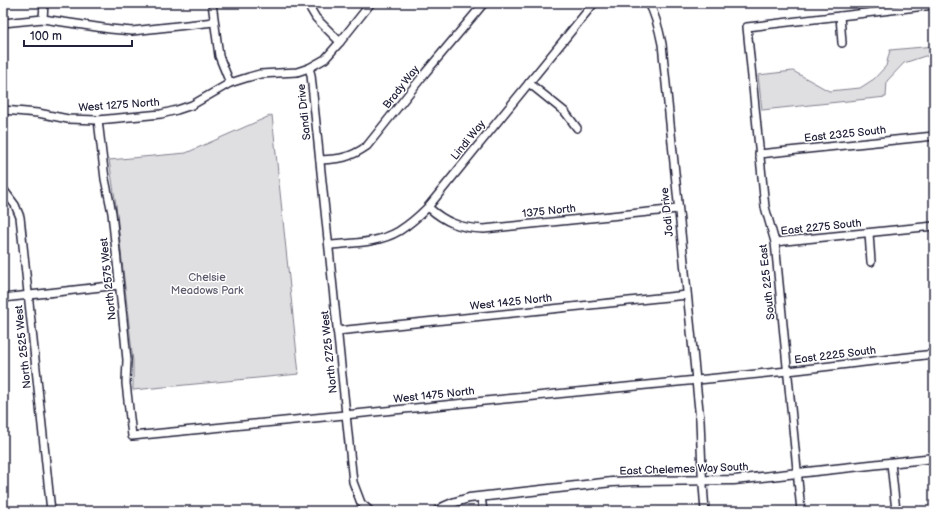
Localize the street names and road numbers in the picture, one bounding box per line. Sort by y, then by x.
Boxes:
street label: Brady Way [380,63,422,111]
street label: Sandi Drive [295,83,313,141]
street label: West 1275 North [78,96,160,114]
street label: Lindi Way [448,118,488,162]
street label: East 2325 South [803,123,887,145]
street label: Jodi Drive [658,186,676,237]
street label: 1375 North [522,202,576,220]
street label: East 2275 South [780,216,862,238]
street label: North 2575 West [97,237,119,321]
street label: South 225 East [757,243,777,320]
street label: West 1425 North [469,291,553,313]
street label: North 2525 West [12,304,34,389]
street label: North 2725 West [318,309,340,394]
street label: East 2225 South [793,344,877,366]
street label: West 1475 North [393,384,475,406]
street label: East Chelemes Way South [619,460,749,478]

